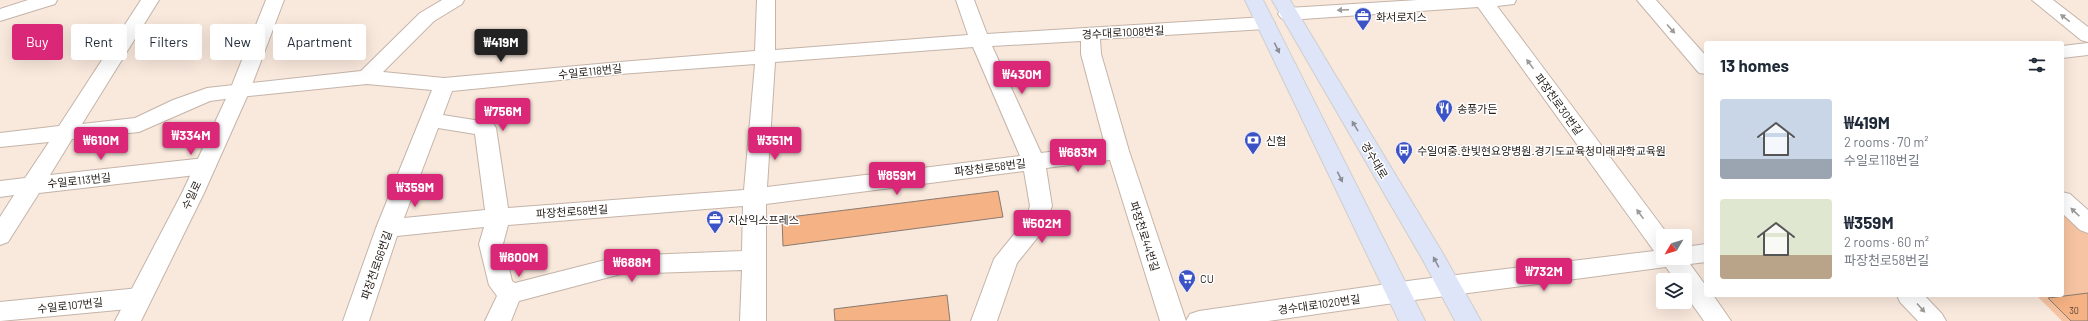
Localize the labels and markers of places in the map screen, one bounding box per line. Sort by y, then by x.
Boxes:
office icon: 화서로지스 [1353,6,1373,31]
place label: 화서로지스 [1376,10,1427,23]
pin: ₩419M [473,29,529,63]
pin: ₩430M [994,61,1050,95]
pin: ₩756M [475,98,531,132]
restaurant icon: 송풍가든 [1434,98,1454,123]
place label: 송풍가든 [1457,102,1497,115]
pin: ₩334M [163,122,219,156]
pin: ₩610M [73,127,129,161]
pin: ₩351M [747,127,803,161]
bank icon: 신협 [1243,130,1263,155]
place label: 신협 [1266,134,1286,147]
pin: ₩683M [1050,139,1106,173]
bus stop icon: 수일여중.한빛현요양병원.경기도교육청미래과학교육원 [1394,140,1414,165]
place label: 수일여중.한빛현요양병원.경기도교육청미래과학교육원 [1417,144,1666,157]
pin: ₩859M [869,162,925,196]
pin: ₩359M [387,174,443,208]
office icon: 지산익스프레스 [705,209,725,234]
pin: ₩502M [1014,210,1070,244]
place label: 지산익스프레스 [728,213,799,226]
pin: ₩800M [491,244,547,278]
pin: ₩688M [604,249,660,283]
pin: ₩732M [1516,258,1572,292]
supermarket icon: CU [1177,268,1197,293]
place label: CU [1200,272,1214,285]

